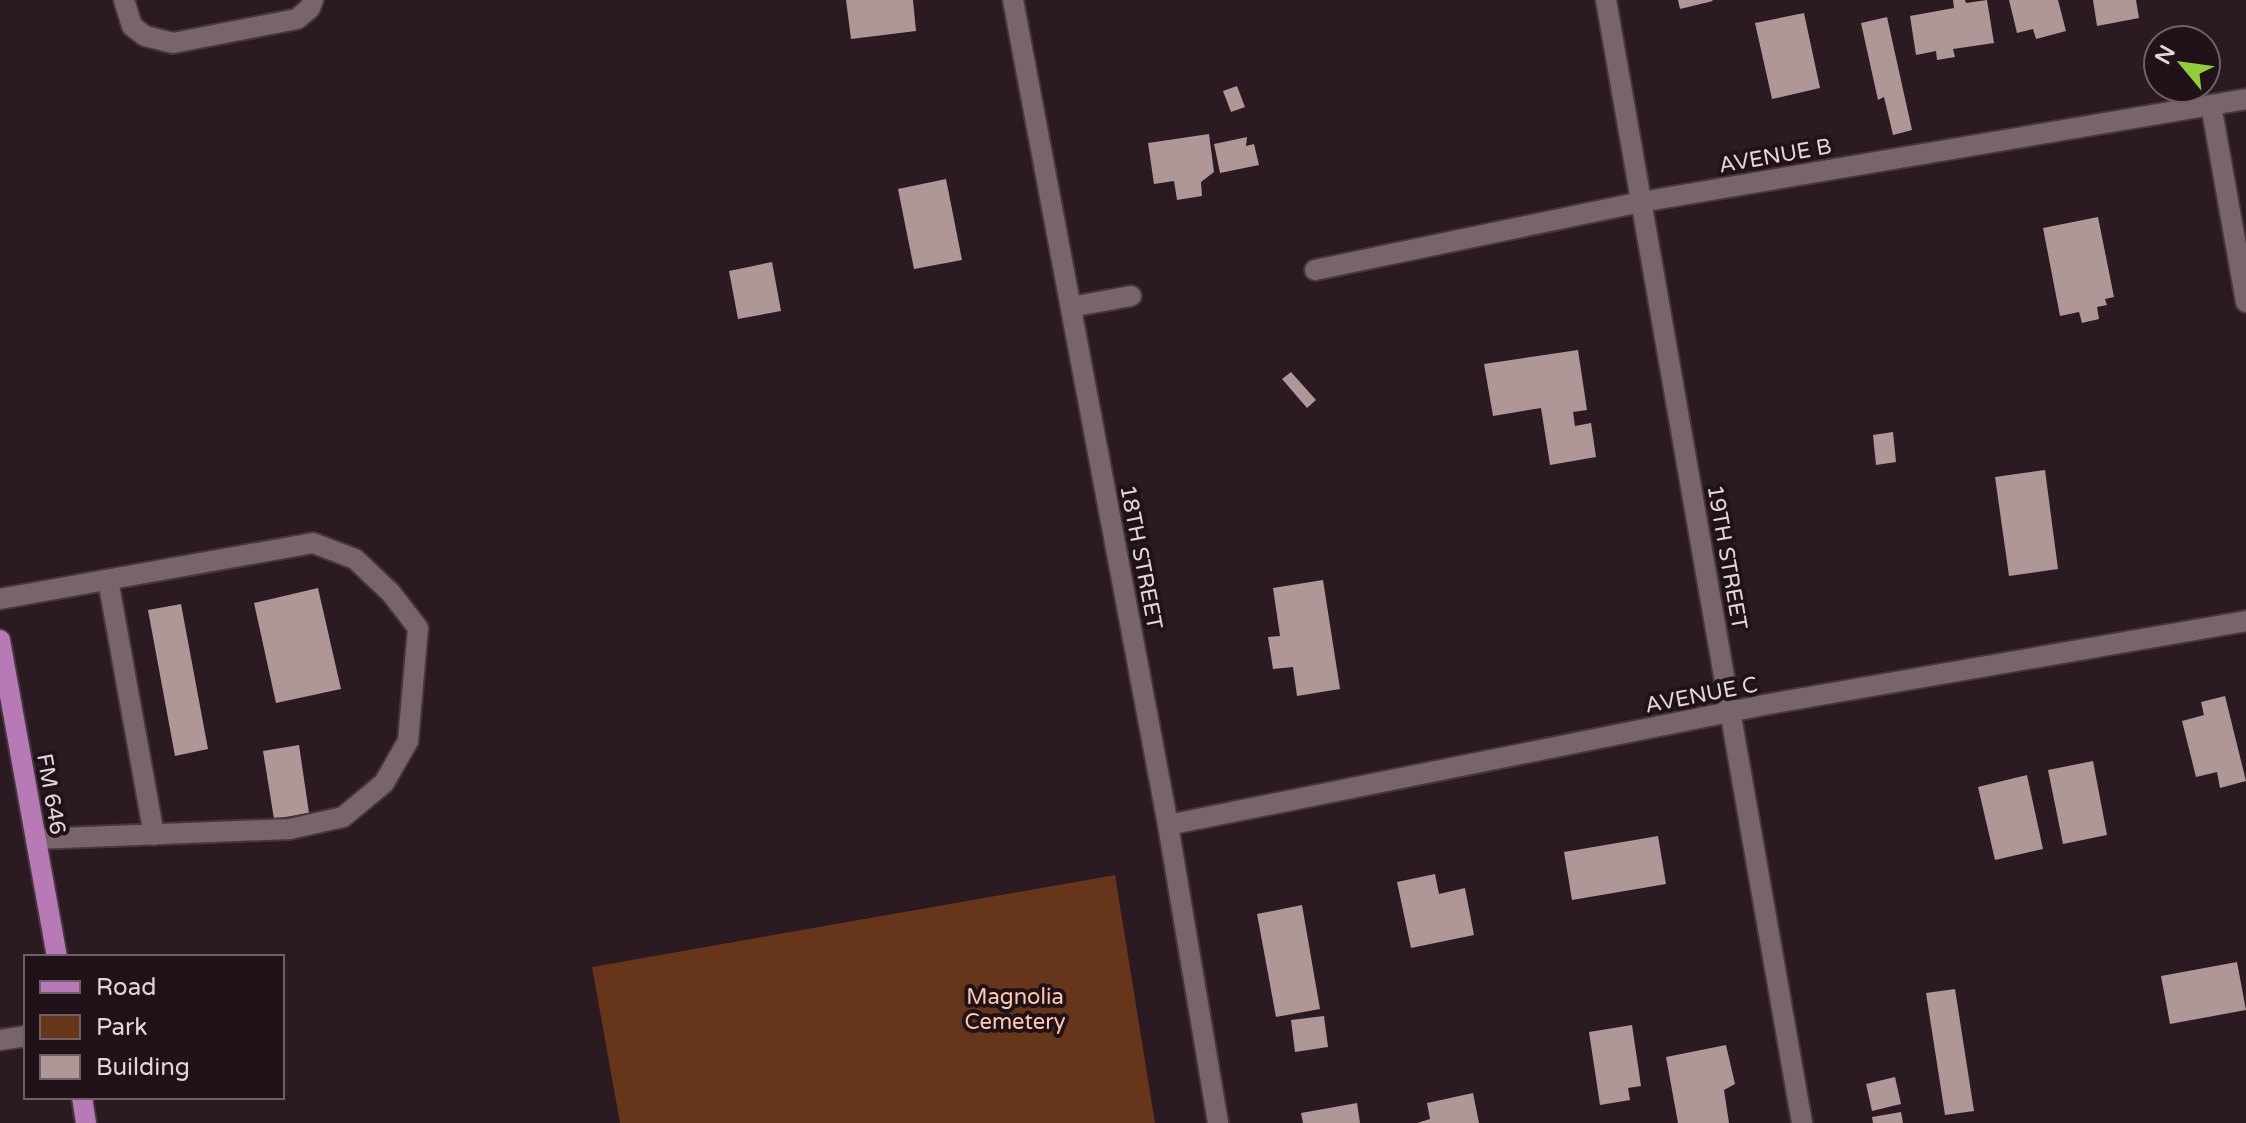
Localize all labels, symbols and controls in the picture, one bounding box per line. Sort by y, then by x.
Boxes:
north arrow [2142,24,2222,104]
text: N [2150,41,2181,69]
street label: AVENUE B [1717,133,1834,179]
street label: 18TH STREET [1114,483,1168,632]
street label: 19TH STREET [1701,483,1753,632]
street label: AVENUE C [1643,671,1760,719]
street label: FM 646 [31,752,71,837]
legend [24,955,284,1099]
text: Road [96,973,156,1002]
park label: Magnolia Cemetery [965,984,1066,1035]
text: Park [96,1013,147,1042]
text: Building [96,1053,190,1082]

